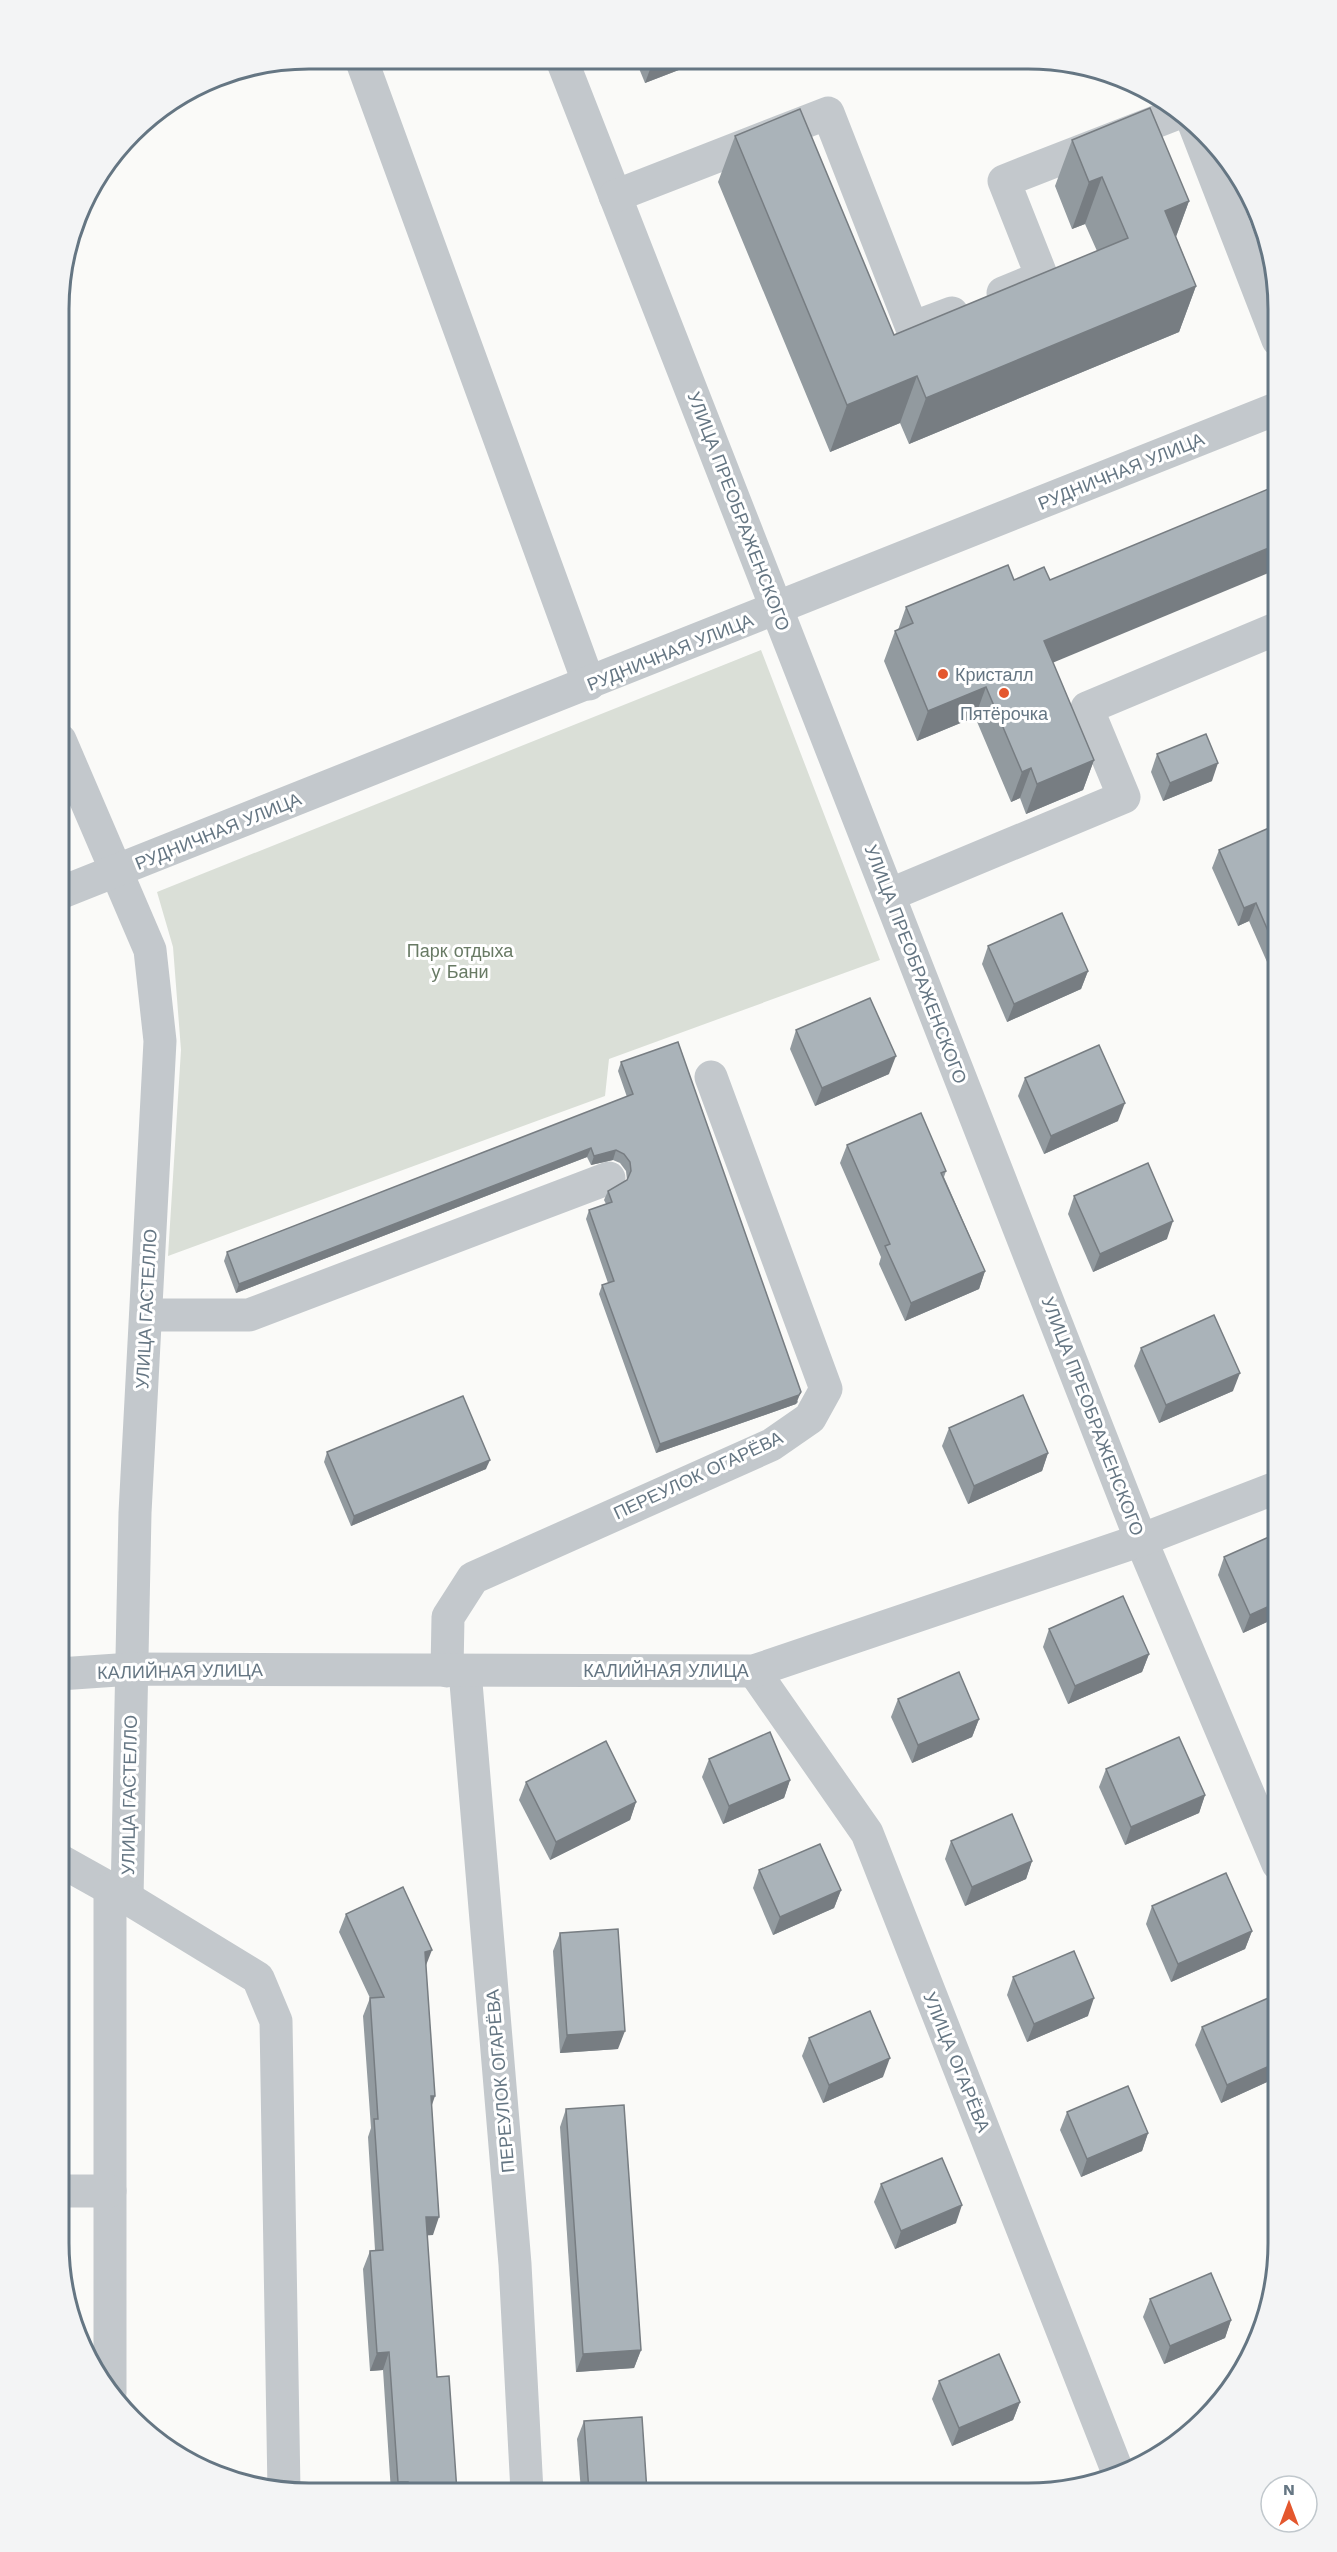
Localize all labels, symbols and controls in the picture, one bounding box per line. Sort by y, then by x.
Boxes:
street label: УЛИЦА ПРЕОБРАЖЕНСКОГО [684,389,794,633]
street label: РУДНИЧНАЯ УЛИЦА [1035,428,1207,514]
street label: РУДНИЧНАЯ УЛИЦА [584,609,756,695]
place label: Кристалл [955,664,1034,685]
marker: Кристалл [936,667,950,681]
marker: Пятёрочка [997,686,1011,700]
place label: Пятёрочка [960,703,1049,724]
street label: РУДНИЧНАЯ УЛИЦА [132,788,304,874]
street label: УЛИЦА ПРЕОБРАЖЕНСКОГО [861,842,971,1086]
park label: Парк отдыха у Бани [407,940,514,982]
street label: УЛИЦА ГАСТЕЛЛО [131,1228,161,1390]
street label: УЛИЦА ПРЕОБРАЖЕНСКОГО [1038,1294,1148,1538]
street label: ПЕРЕУЛОК ОГАРЁВА [610,1427,786,1523]
street label: КАЛИЙНАЯ УЛИЦА [97,1659,263,1683]
street label: КАЛИЙНАЯ УЛИЦА [583,1660,749,1681]
street label: УЛИЦА ГАСТЕЛЛО [117,1715,141,1875]
street label: ПЕРЕУЛОК ОГАРЁВА [482,1988,518,2174]
street label: УЛИЦА ОГАРЁВА [919,1989,995,2135]
north arrow [1259,2474,1319,2534]
text: N [1283,2480,1295,2499]

